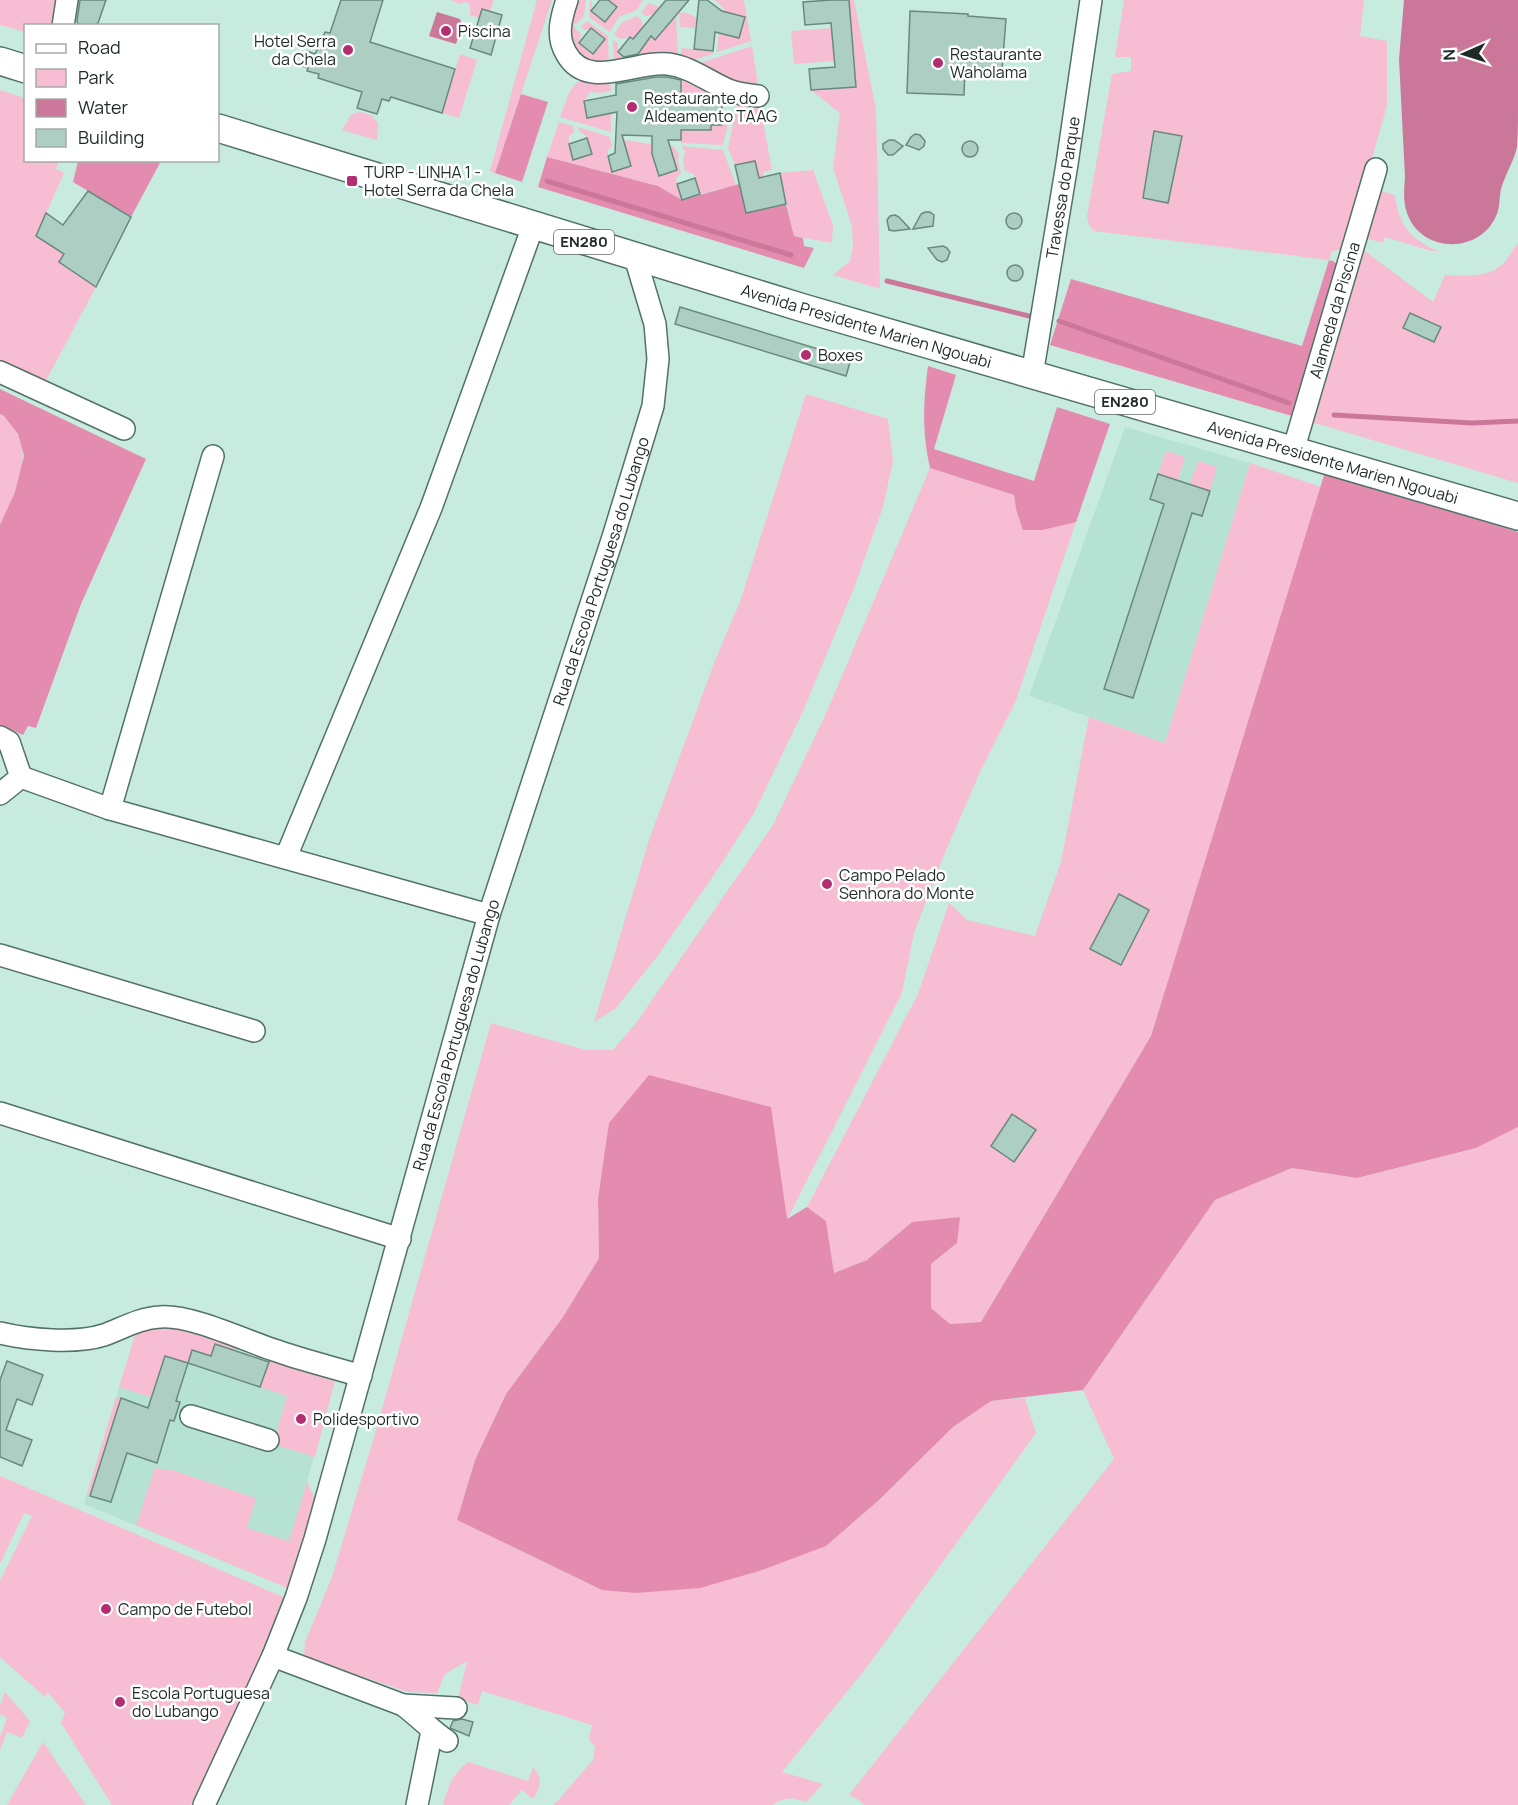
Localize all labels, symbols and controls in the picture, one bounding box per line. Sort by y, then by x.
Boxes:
place label: Piscina [458,20,511,42]
legend [24,24,219,162]
marker: Piscina [439,24,453,38]
north arrow [1434,24,1494,84]
place label: Hotel Serra da Chela [254,30,336,70]
text: Road [78,35,121,59]
marker: Hotel Serra da Chela [341,43,355,57]
place label: Restaurante Waholama [950,43,1042,83]
text: N [1438,48,1460,61]
marker: Restaurante Waholama [931,56,945,70]
text: Park [78,65,115,89]
place label: Restaurante do Aldeamento TAAG [644,87,777,127]
text: Water [78,95,128,119]
marker: Restaurante do Aldeamento TAAG [625,100,639,114]
street label: Travessa do Parque [1041,115,1085,260]
text: Building [78,125,144,149]
place label: TURP - LINHA 1 - Hotel Serra da Chela [364,161,514,201]
marker: TURP - LINHA 1 - Hotel Serra da Chela [345,174,359,188]
road number: EN280 [554,230,614,254]
street label: Alameda da Piscina [1304,239,1365,381]
street label: Avenida Presidente Marien Ngouabi [738,279,994,373]
place label: Boxes [818,344,863,366]
marker: Boxes [799,348,813,362]
road number: EN280 [1095,390,1155,414]
street label: Avenida Presidente Marien Ngouabi [1205,415,1461,509]
street label: Rua da Escola Portuguesa do Lubango [547,434,654,708]
place label: Campo Pelado Senhora do Monte [839,864,974,904]
marker: Campo Pelado Senhora do Monte [820,877,834,891]
street label: Rua da Escola Portuguesa do Lubango [407,896,504,1173]
place label: Polidesportivo [313,1408,419,1430]
marker: Polidesportivo [294,1412,308,1426]
place label: Campo de Futebol [118,1598,252,1620]
marker: Campo de Futebol [99,1602,113,1616]
place label: Escola Portuguesa do Lubango [132,1682,270,1722]
marker: Escola Portuguesa do Lubango [113,1695,127,1709]

